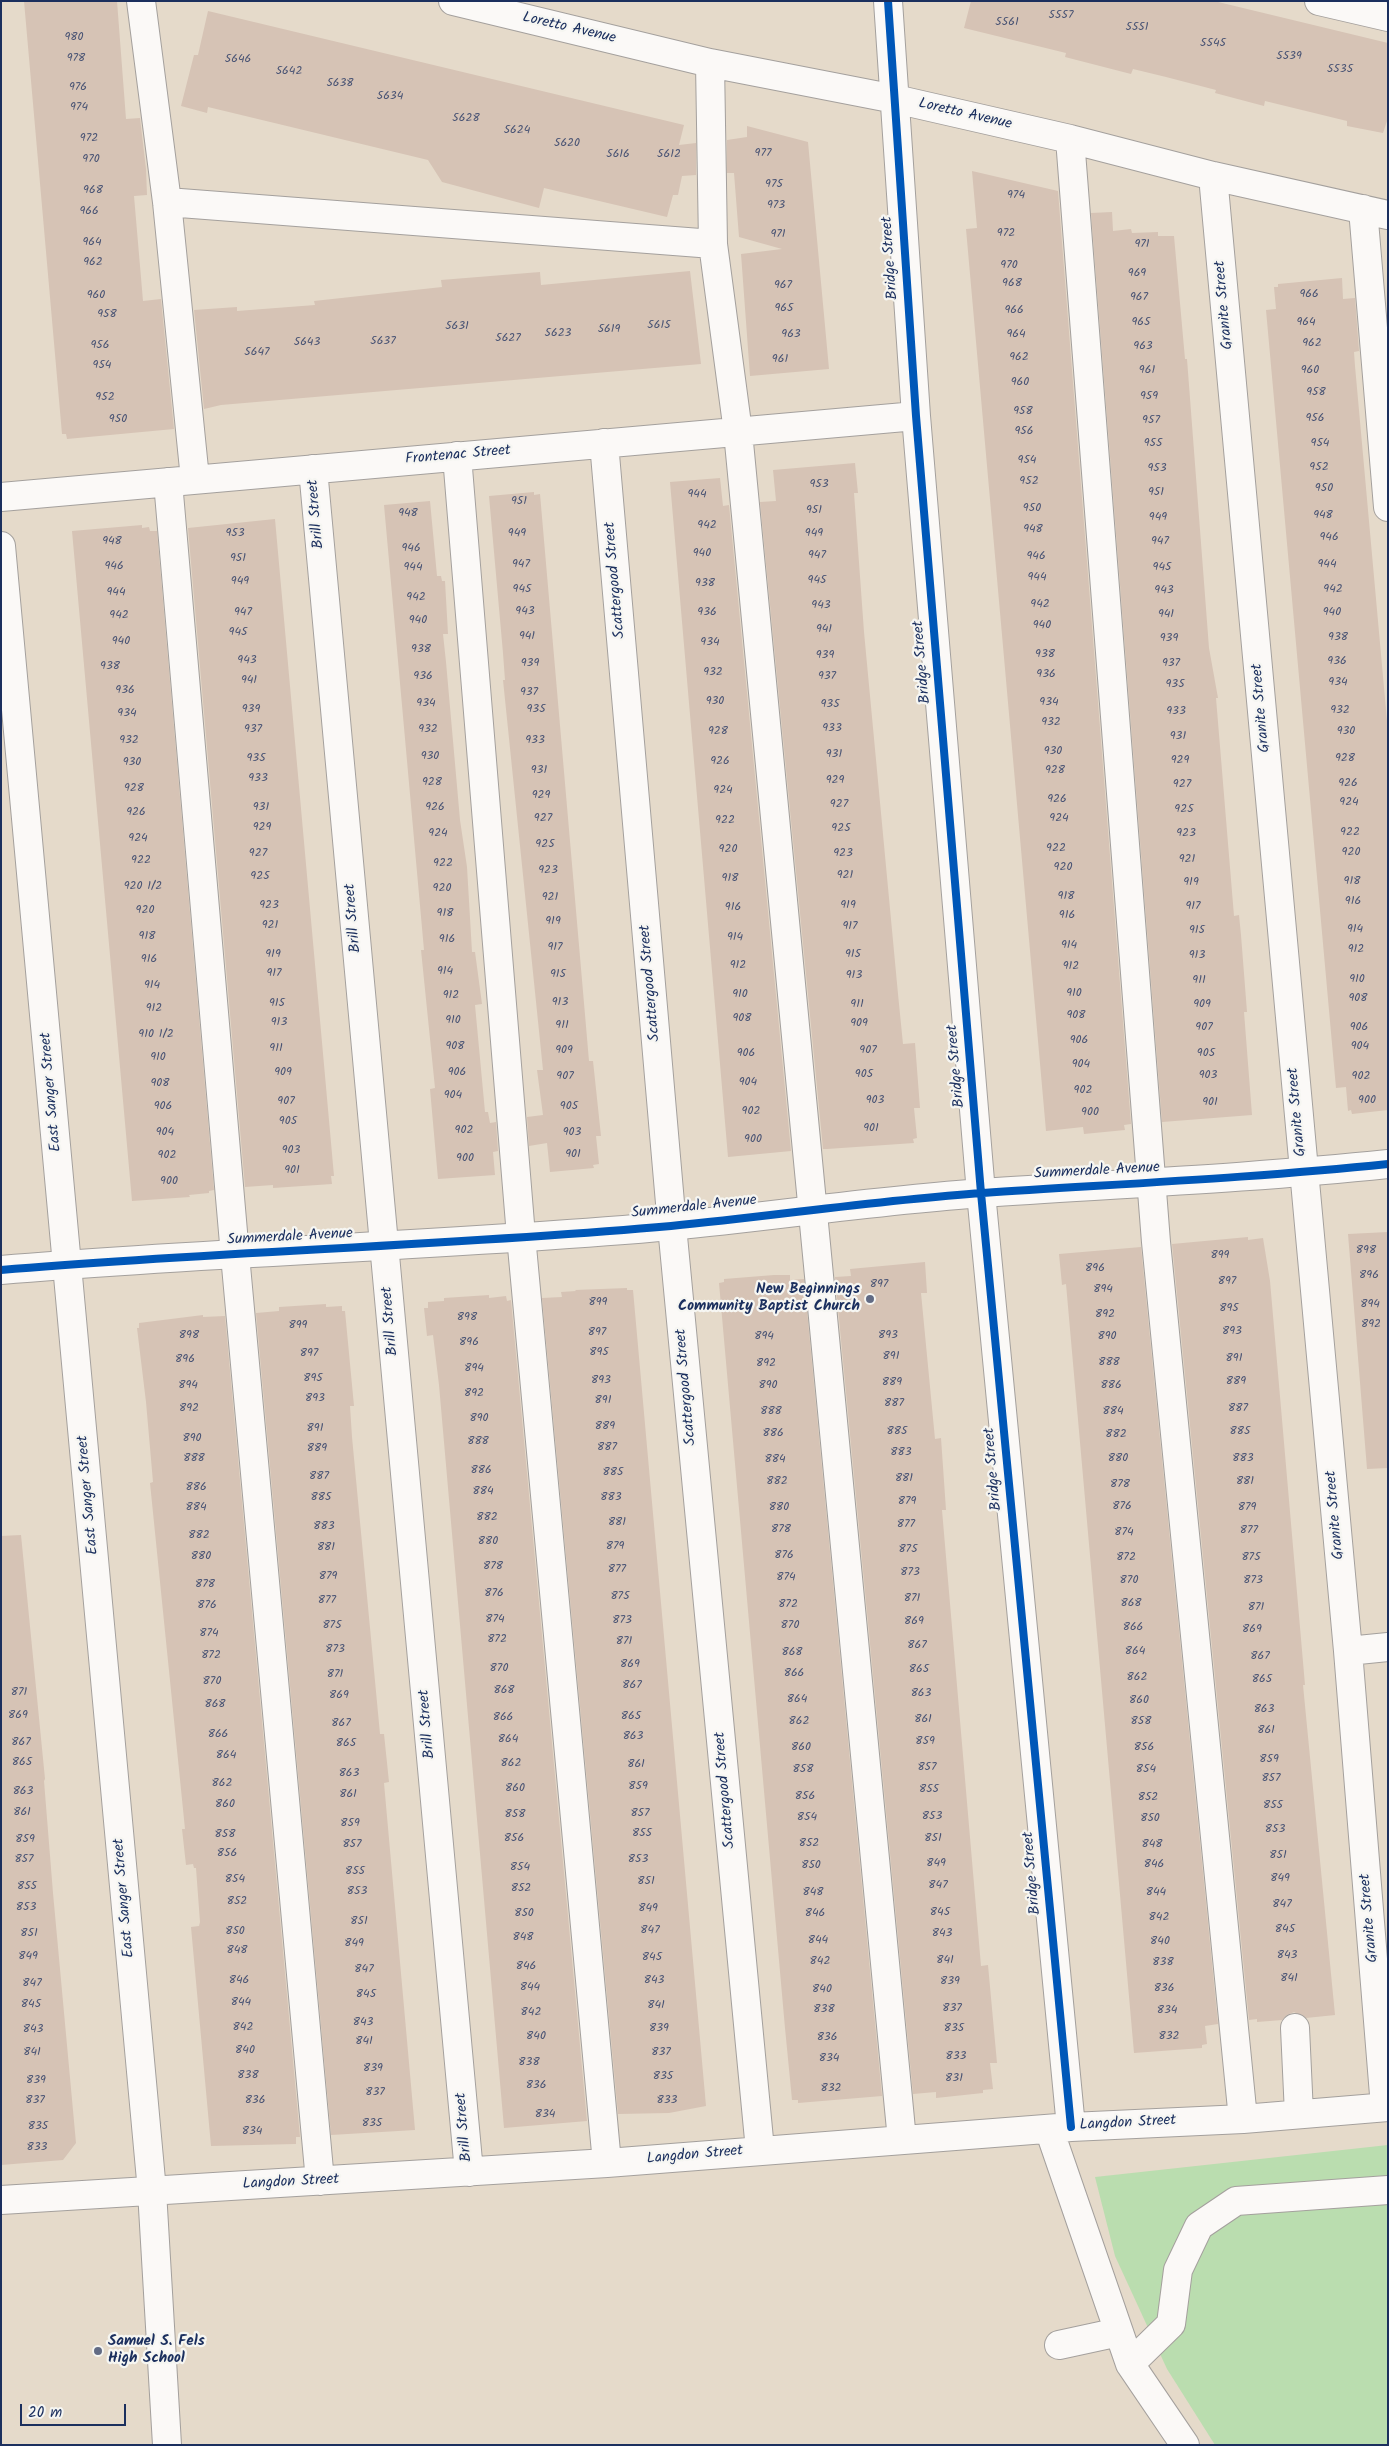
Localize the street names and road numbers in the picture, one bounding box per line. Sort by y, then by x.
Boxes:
street label: Loretto Avenue [521,10,617,48]
street label: Loretto Avenue [917,96,1013,134]
street label: Bridge Street [879,216,903,300]
street label: Granite Street [1212,260,1238,350]
street label: Frontenac Street [404,442,512,470]
street label: Brill Street [305,479,329,549]
street label: Scattergood Street [602,521,630,639]
street label: Bridge Street [910,620,936,704]
street label: Granite Street [1249,663,1275,753]
street label: Brill Street [342,883,366,953]
street label: Scattergood Street [637,924,665,1042]
street label: Bridge Street [944,1024,970,1108]
street label: East Sanger Street [38,1031,66,1153]
street label: Granite Street [1285,1067,1311,1157]
street label: Summerdale Avenue [1034,1160,1160,1184]
street label: Summerdale Avenue [630,1192,758,1224]
street label: Summerdale Avenue [227,1226,353,1250]
street label: Brill Street [379,1286,403,1356]
street label: Scattergood Street [673,1328,701,1446]
street label: Bridge Street [981,1427,1007,1511]
street label: East Sanger Street [75,1434,103,1556]
street label: Granite Street [1323,1470,1349,1560]
street label: Brill Street [416,1689,440,1759]
street label: Scattergood Street [712,1731,740,1849]
street label: Bridge Street [1020,1831,1046,1915]
street label: East Sanger Street [111,1837,139,1959]
street label: Granite Street [1357,1873,1383,1963]
street label: Brill Street [453,2092,477,2162]
street label: Langdon Street [1079,2112,1177,2136]
street label: Langdon Street [646,2143,744,2169]
street label: Langdon Street [242,2171,340,2195]

